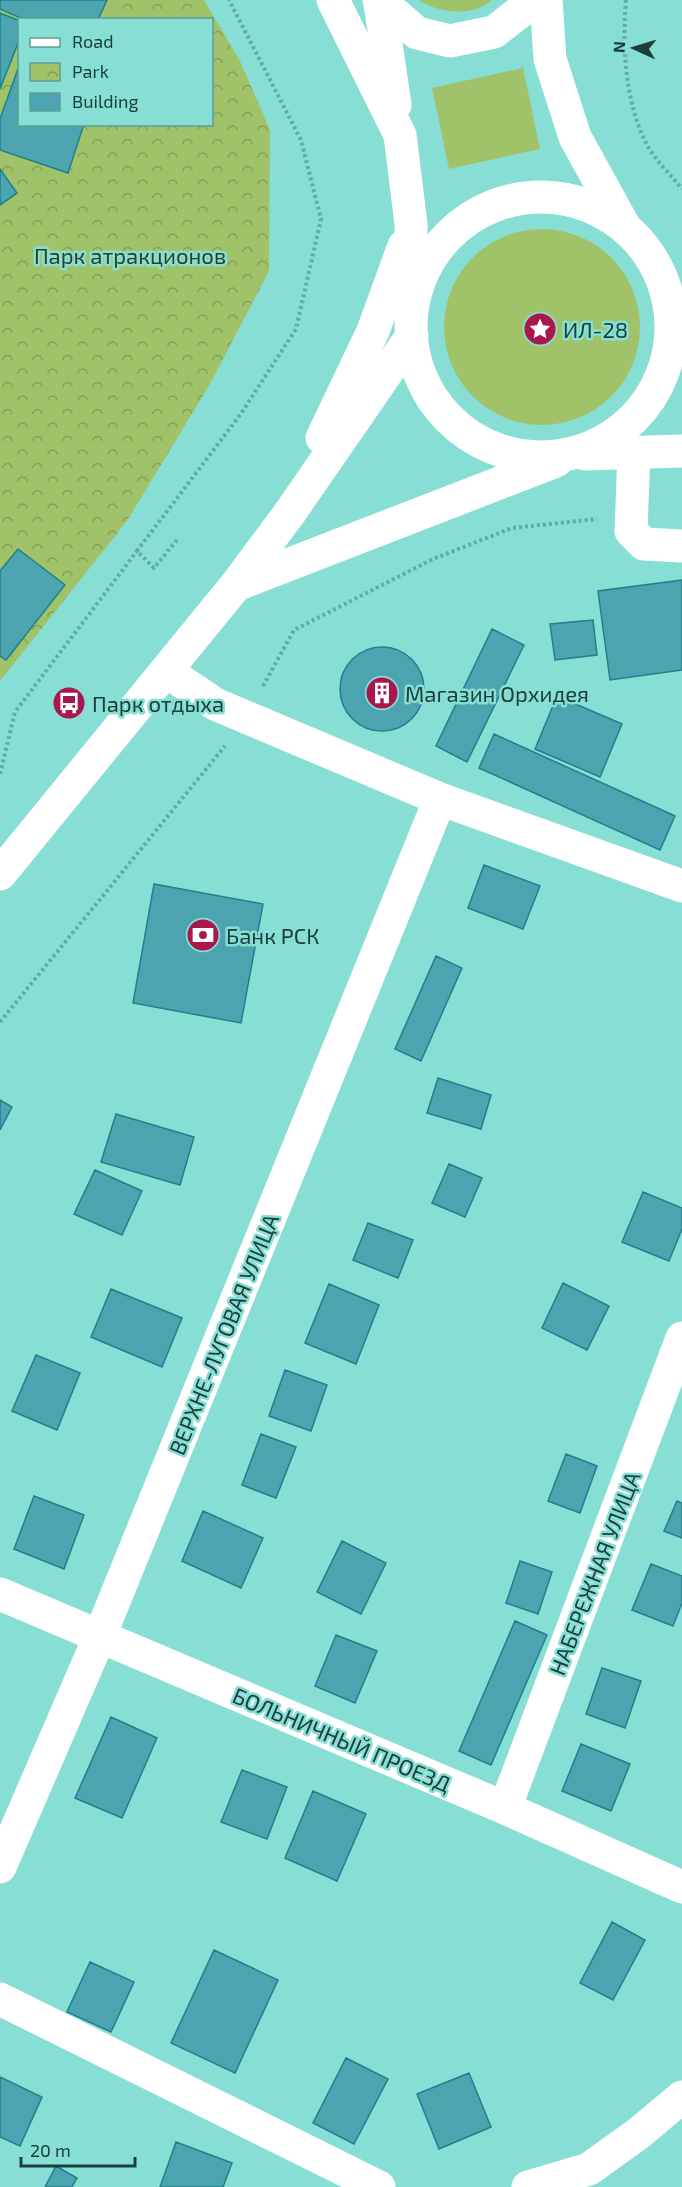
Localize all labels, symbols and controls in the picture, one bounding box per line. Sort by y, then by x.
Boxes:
legend [18,18,213,126]
north arrow [604,18,664,78]
text: Road [72,30,113,52]
text: N [609,40,628,53]
text: Park [72,60,109,82]
text: Building [72,90,139,112]
park label: Парк атракционов [34,242,226,268]
place icon: ИЛ-28 [522,311,558,347]
place label: ИЛ-28 [563,316,628,342]
building icon: Магазин Орхидея [364,675,400,711]
place label: Магазин Орхидея [405,680,589,706]
bus stop icon: Парк отдыха [51,685,87,721]
place label: Парк отдыха [92,690,224,716]
bank icon: Банк РСК [185,917,221,953]
place label: Банк РСК [226,922,320,948]
street label: ВЕРХНЕ-ЛУГОВАЯ УЛИЦА [163,1210,283,1458]
street label: НАБЕРЕЖНАЯ УЛИЦА [543,1467,645,1678]
street label: БОЛЬНИЧНЫЙ ПРОЕЗД [229,1681,455,1797]
scale bar [21,2130,135,2168]
text: 20 m [30,2139,71,2161]

